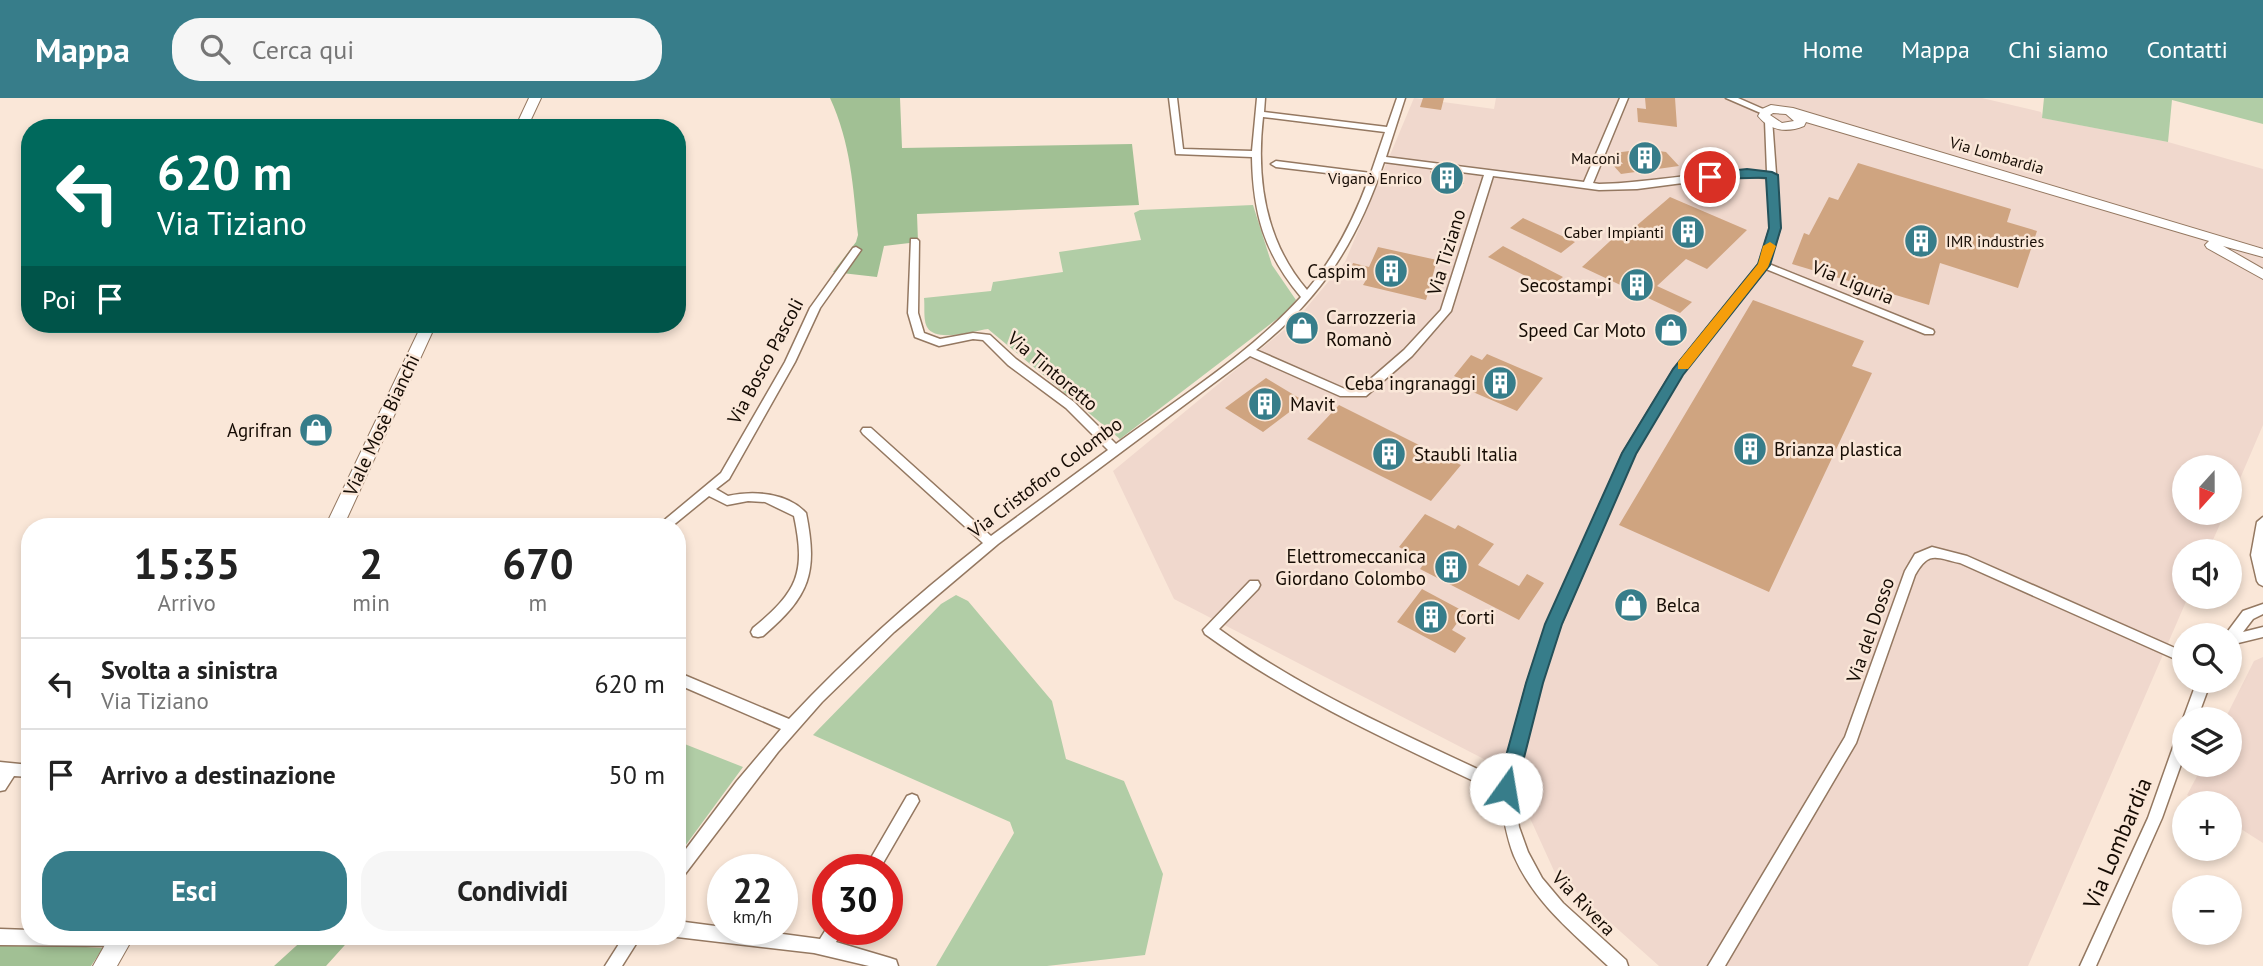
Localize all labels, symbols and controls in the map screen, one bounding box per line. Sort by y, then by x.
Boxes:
search box [172,18,662,81]
text: Mappa [35,28,130,71]
icon: search [196,30,234,68]
text: Cerca qui [252,33,354,66]
text: Home [1802,34,1863,65]
text: Mappa [1901,34,1970,65]
text: Chi siamo [2008,34,2108,65]
text: Contatti [2146,34,2228,65]
street label: Via Lombardia [1946,132,2047,178]
building icon: Maconi [1626,139,1664,177]
text: 620 m [157,140,292,204]
icon: left [42,147,133,238]
pin [1680,147,1740,207]
place label: Maconi [1571,148,1620,168]
icon: arrive [1691,158,1729,196]
building icon: Viganò Enrico [1428,159,1466,197]
place label: Viganò Enrico [1327,168,1422,188]
text: Via Tiziano [157,202,307,244]
street label: Via Tiziano [1421,206,1470,299]
building icon: Caber Impianti [1669,213,1707,251]
place label: Caber Impianti [1564,222,1664,242]
building icon: IMR industries [1902,222,1940,260]
place label: IMR industries [1946,231,2044,251]
building icon: Caspim [1372,252,1410,290]
street label: Via Liguria [1807,254,1898,309]
place label: Caspim [1307,259,1366,283]
building icon: Secostampi [1618,266,1656,304]
place label: Secostampi [1519,273,1612,297]
icon: arrive [91,280,129,318]
text: Poi [42,283,77,316]
street label: Via Bosco Pascoli [721,294,808,429]
place label: Carrozzeria Romanò [1326,305,1416,351]
shop icon: Carrozzeria Romanò [1283,309,1321,347]
shop icon: Speed Car Moto [1652,311,1690,349]
place label: Speed Car Moto [1518,318,1646,342]
street label: Via Tintoretto [1002,325,1103,416]
street label: Viale Mosè Bianchi [337,350,424,501]
building icon: Ceba ingranaggi [1481,364,1519,402]
place label: Ceba ingranaggi [1345,371,1476,395]
building icon: Mavit [1246,385,1284,423]
place label: Mavit [1290,392,1336,416]
shop icon: Agrifran [297,411,335,449]
street label: Via Cristoforo Colombo [963,411,1127,543]
place label: Agrifran [227,418,292,442]
building icon: Brianza plastica [1731,430,1769,468]
building icon: Staubli Italia [1370,435,1408,473]
place label: Brianza plastica [1774,437,1902,461]
place label: Staubli Italia [1414,442,1518,466]
north arrow [2172,455,2242,525]
map controls [2172,455,2242,945]
text: 15:35 [133,536,240,591]
text: 2 [359,536,383,591]
text: 670 [502,536,574,591]
button: sound [2172,539,2242,609]
place label: Elettromeccanica Giordano Colombo [1275,544,1426,590]
building icon: Elettromeccanica Giordano Colombo [1432,548,1470,586]
street label: Via del Dosso [1840,574,1899,687]
shop icon: Belca [1612,586,1650,624]
text: Arrivo [157,588,216,617]
text: min [352,588,390,617]
text: m [529,588,547,617]
place label: Belca [1656,593,1700,617]
building icon: Corti [1412,598,1450,636]
place label: Corti [1456,605,1495,629]
button: search [2172,623,2242,693]
text: Svolta a sinistra [101,653,278,686]
icon: left [42,665,80,703]
text: 620 m [594,667,665,700]
text: Via Tiziano [101,686,209,715]
button: layers [2172,707,2242,777]
position arrow [1469,752,1543,826]
icon: arrive [42,756,80,794]
text: Arrivo a destinazione [101,758,336,791]
text: 50 m [609,758,665,791]
street label: Via Lombardia [2076,773,2158,914]
button: + [2172,791,2242,861]
button: Esci [42,851,347,931]
button: Condividi [361,851,665,931]
speed limit sign: 30 [812,854,903,945]
street label: Via Rivera [1546,865,1621,941]
text: 22 [733,867,772,913]
button: − [2172,875,2242,945]
text: km/h [733,905,772,928]

